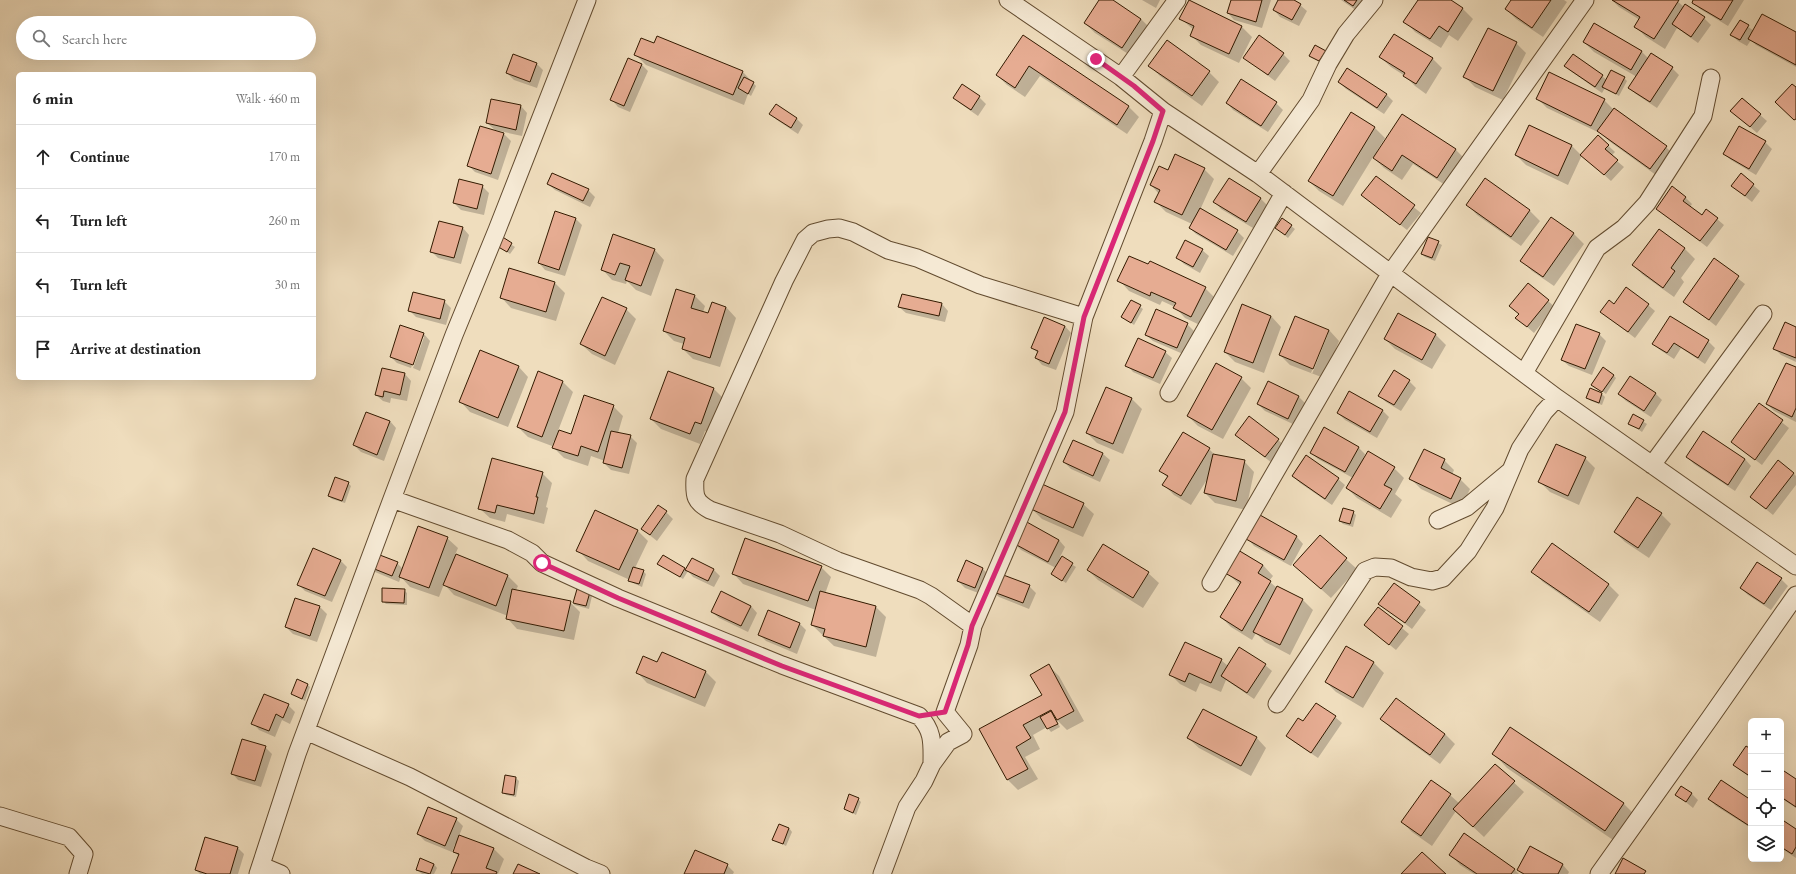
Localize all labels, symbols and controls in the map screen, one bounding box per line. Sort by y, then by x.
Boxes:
search box [16,16,316,60]
icon: search [30,27,52,49]
text: Search here [62,29,127,48]
route end [1087,50,1105,68]
text: 6 min [32,87,73,109]
text: Walk · 460 m [236,90,300,107]
icon: ahead [32,146,54,168]
text: Continue [70,147,130,166]
text: 170 m [269,148,300,165]
icon: left [32,210,54,232]
text: Turn left [70,211,127,230]
text: 260 m [269,212,300,229]
icon: left [32,274,54,296]
text: Turn left [70,275,127,294]
text: 30 m [275,276,300,293]
icon: arrive [32,338,54,360]
text: Arrive at destination [70,339,201,358]
route start [533,554,551,572]
map controls [1748,718,1784,862]
button: + [1748,718,1784,754]
button: − [1748,754,1784,790]
button: locate [1748,790,1784,826]
button: layers [1748,826,1784,862]

